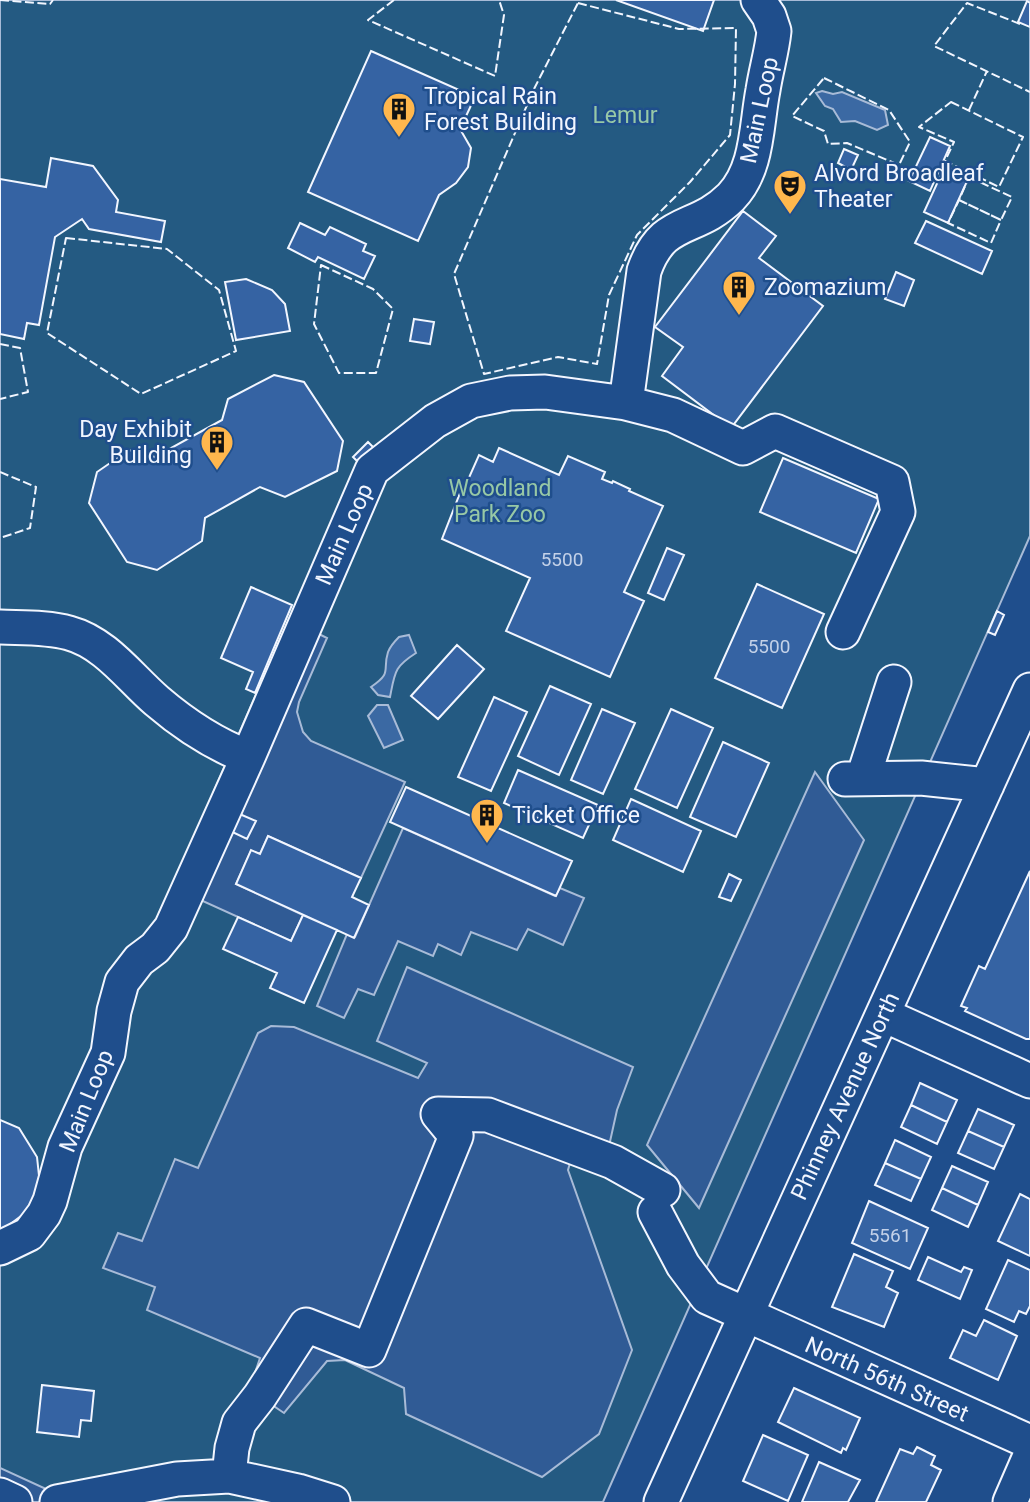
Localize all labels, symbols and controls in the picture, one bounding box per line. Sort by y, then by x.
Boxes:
street label: Main Loop [735,54,784,166]
place label: Tropical Rain Forest Building [424,83,577,136]
building icon: Tropical Rain Forest Building [380,90,418,139]
park label: Lemur [592,102,658,129]
place label: Alvord Broadleaf Theater [814,160,985,213]
theatre icon: Alvord Broadleaf Theater [771,167,809,216]
building icon: Zoomazium [720,268,758,317]
place label: Zoomazium [764,274,886,301]
place label: Day Exhibit Building [79,416,192,469]
building icon: Day Exhibit Building [198,423,236,472]
park label: Woodland Park Zoo [448,475,552,528]
street label: Main Loop [310,479,379,589]
house number: 5500 [541,548,583,571]
house number: 5500 [748,635,790,658]
building icon: Ticket Office [468,796,506,845]
place label: Ticket Office [512,802,640,829]
street label: Phinney Avenue North [786,988,905,1204]
street label: Main Loop [54,1046,119,1156]
house number: 5561 [869,1224,911,1247]
street label: North 56th Street [801,1331,973,1428]

